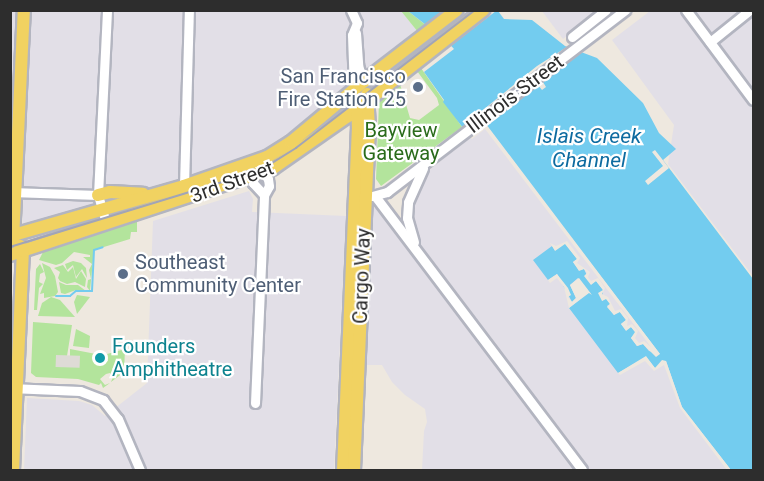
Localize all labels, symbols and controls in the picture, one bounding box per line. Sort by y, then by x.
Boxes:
street label: Illinois Street [462,50,568,138]
place label: San Francisco Fire Station 25 [277,64,406,111]
marker: San Francisco Fire Station 25 [411,80,425,94]
park label: Bayview Gateway [363,118,439,165]
water label: Islais Creek Channel [537,123,641,173]
street label: 3rd Street [187,156,277,208]
street label: Cargo Way [348,228,376,324]
place label: Southeast Community Center [135,250,301,297]
marker: Southeast Community Center [116,267,130,281]
place label: Founders Amphitheatre [112,334,232,381]
marker: Founders Amphitheatre [93,351,107,365]

